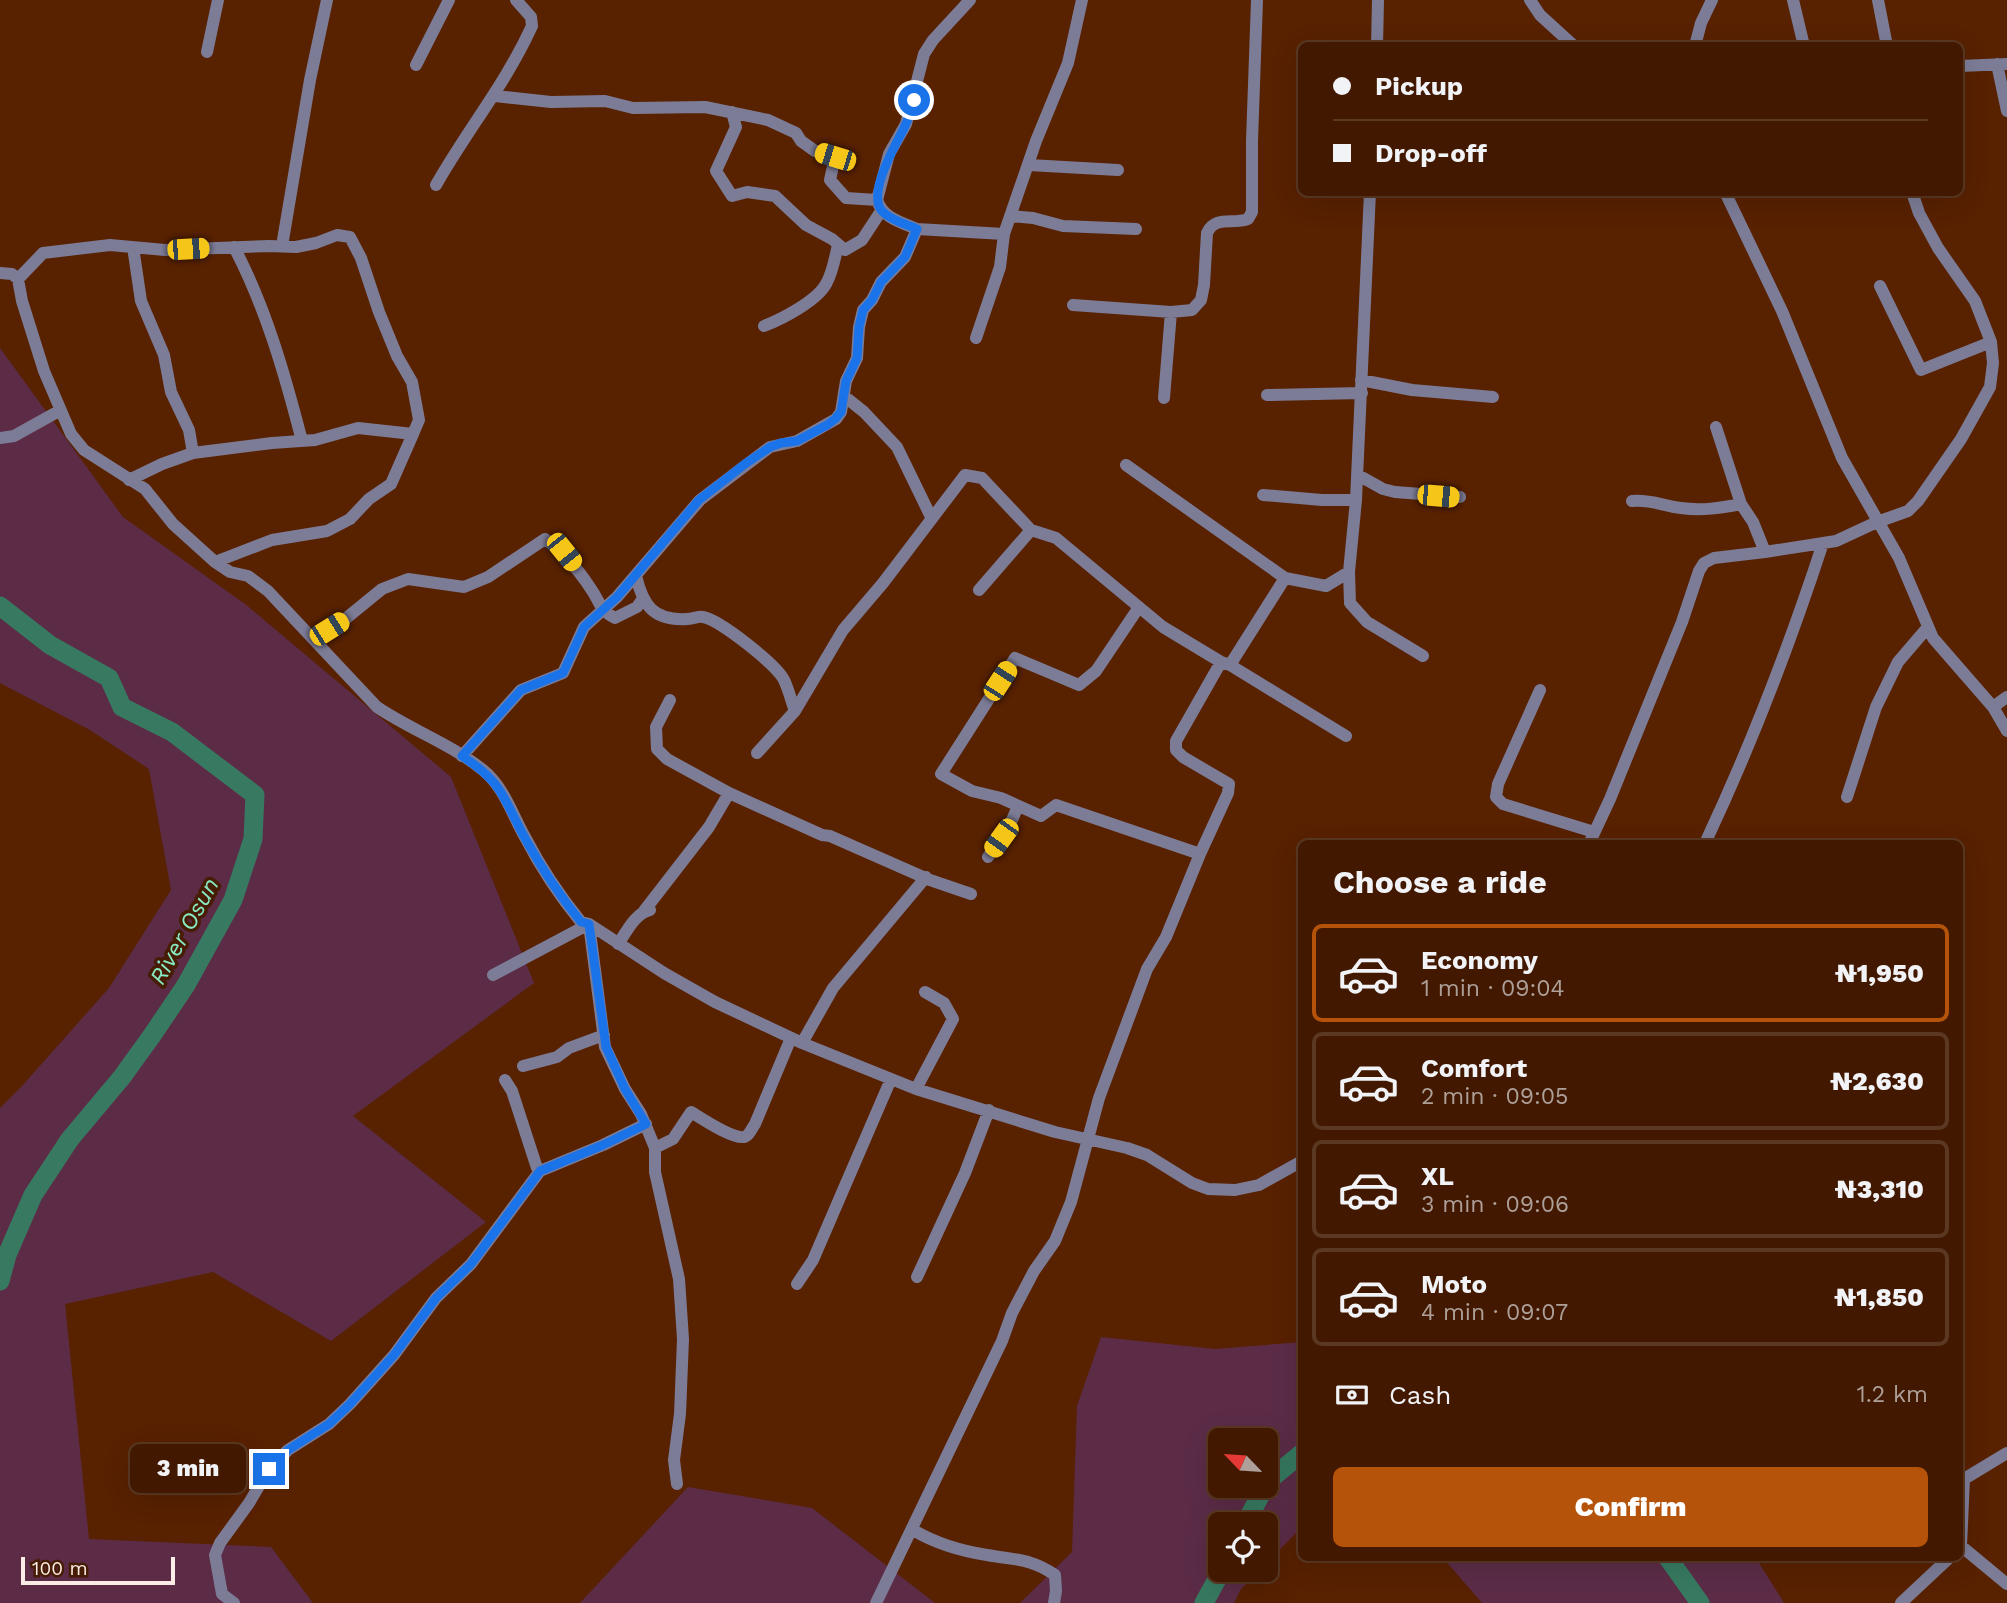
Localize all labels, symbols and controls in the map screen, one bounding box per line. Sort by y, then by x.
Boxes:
text: Pickup [1375,71,1463,101]
route start [898,84,930,116]
text: Drop-off [1375,138,1487,168]
car [812,141,859,173]
car [167,237,210,261]
car [1417,484,1460,508]
car [543,529,586,575]
car [306,609,353,649]
car [980,658,1021,704]
car [981,815,1022,861]
text: Choose a ride [1333,863,1547,901]
water label: River Osun [144,873,225,989]
icon: car [1337,942,1400,1005]
text: Economy [1421,945,1538,975]
text: ₦1,950 [1835,958,1924,988]
text: 1 min · 09:04 [1421,975,1565,1002]
icon: car [1337,1050,1400,1113]
text: Comfort [1421,1053,1527,1083]
text: ₦2,630 [1830,1066,1924,1096]
text: 2 min · 09:05 [1421,1083,1568,1110]
icon: car [1337,1158,1400,1221]
text: XL [1421,1161,1454,1191]
text: ₦3,310 [1835,1174,1924,1204]
text: 3 min · 09:06 [1421,1191,1569,1218]
icon: car [1337,1266,1400,1329]
text: Moto [1421,1269,1487,1299]
text: ₦1,850 [1834,1282,1924,1312]
text: 4 min · 09:07 [1421,1299,1568,1326]
icon: cash [1333,1376,1371,1414]
text: Cash [1389,1380,1451,1410]
text: 1.2 km [1857,1381,1928,1408]
north arrow [1208,1428,1278,1498]
map controls [1208,1428,1278,1582]
callout: 3 min [129,1444,244,1494]
route end [253,1453,285,1485]
text: 3 min [157,1455,219,1482]
button: Confirm [1333,1467,1928,1547]
button: locate [1208,1512,1278,1582]
scale bar [21,1554,175,1586]
text: 100 m [32,1557,88,1580]

